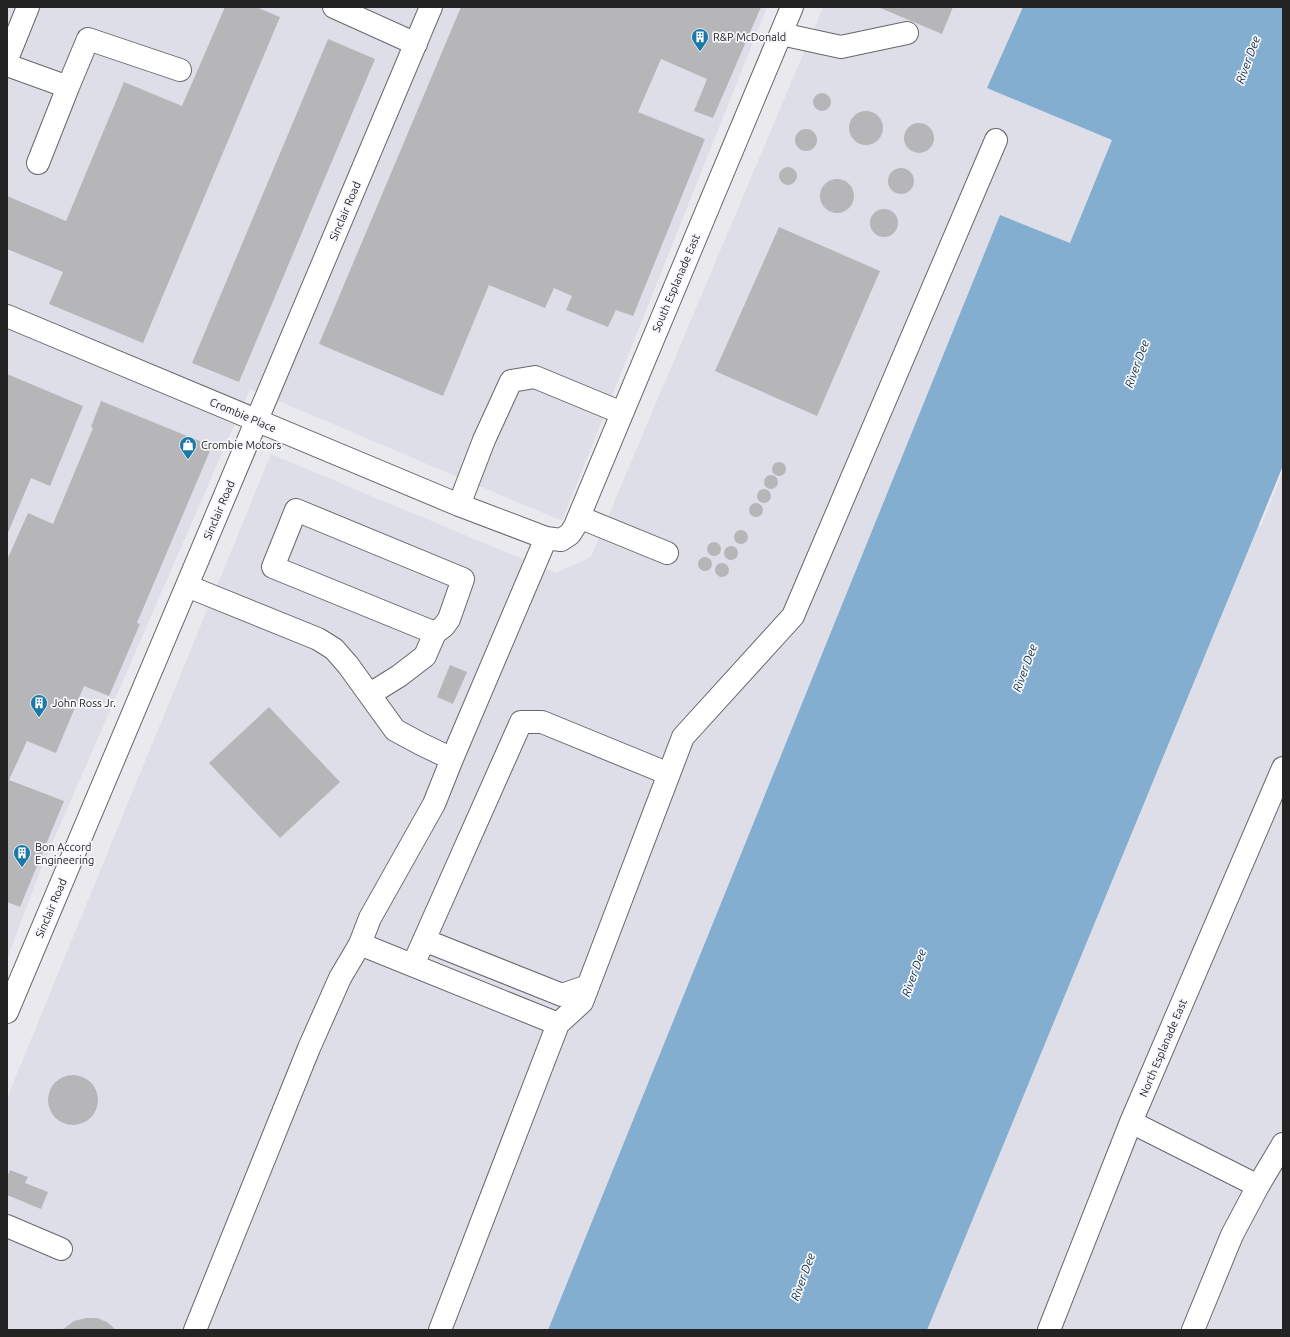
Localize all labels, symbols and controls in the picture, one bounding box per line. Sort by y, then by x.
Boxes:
building icon: R&P McDonald [690,27,710,52]
place label: R&P McDonald [713,31,786,43]
water label: River Dee [1233,34,1262,86]
street label: Sinclair Road [327,180,363,242]
street label: South Esplanade East [650,232,702,334]
water label: River Dee [1122,338,1151,390]
street label: Crombie Place [208,396,278,434]
shop icon: Crombie Motors [178,435,198,460]
place label: Crombie Motors [201,439,281,451]
street label: Sinclair Road [201,479,237,541]
water label: River Dee [1010,642,1039,694]
building icon: John Ross Jr. [29,693,49,718]
place label: John Ross Jr. [52,697,116,709]
place label: Bon Accord Engineering [35,841,94,866]
building icon: Bon Accord Engineering [12,843,32,868]
street label: Sinclair Road [33,877,69,939]
water label: River Dee [899,947,928,999]
street label: North Esplanade East [1137,997,1189,1099]
water label: River Dee [788,1251,817,1303]

